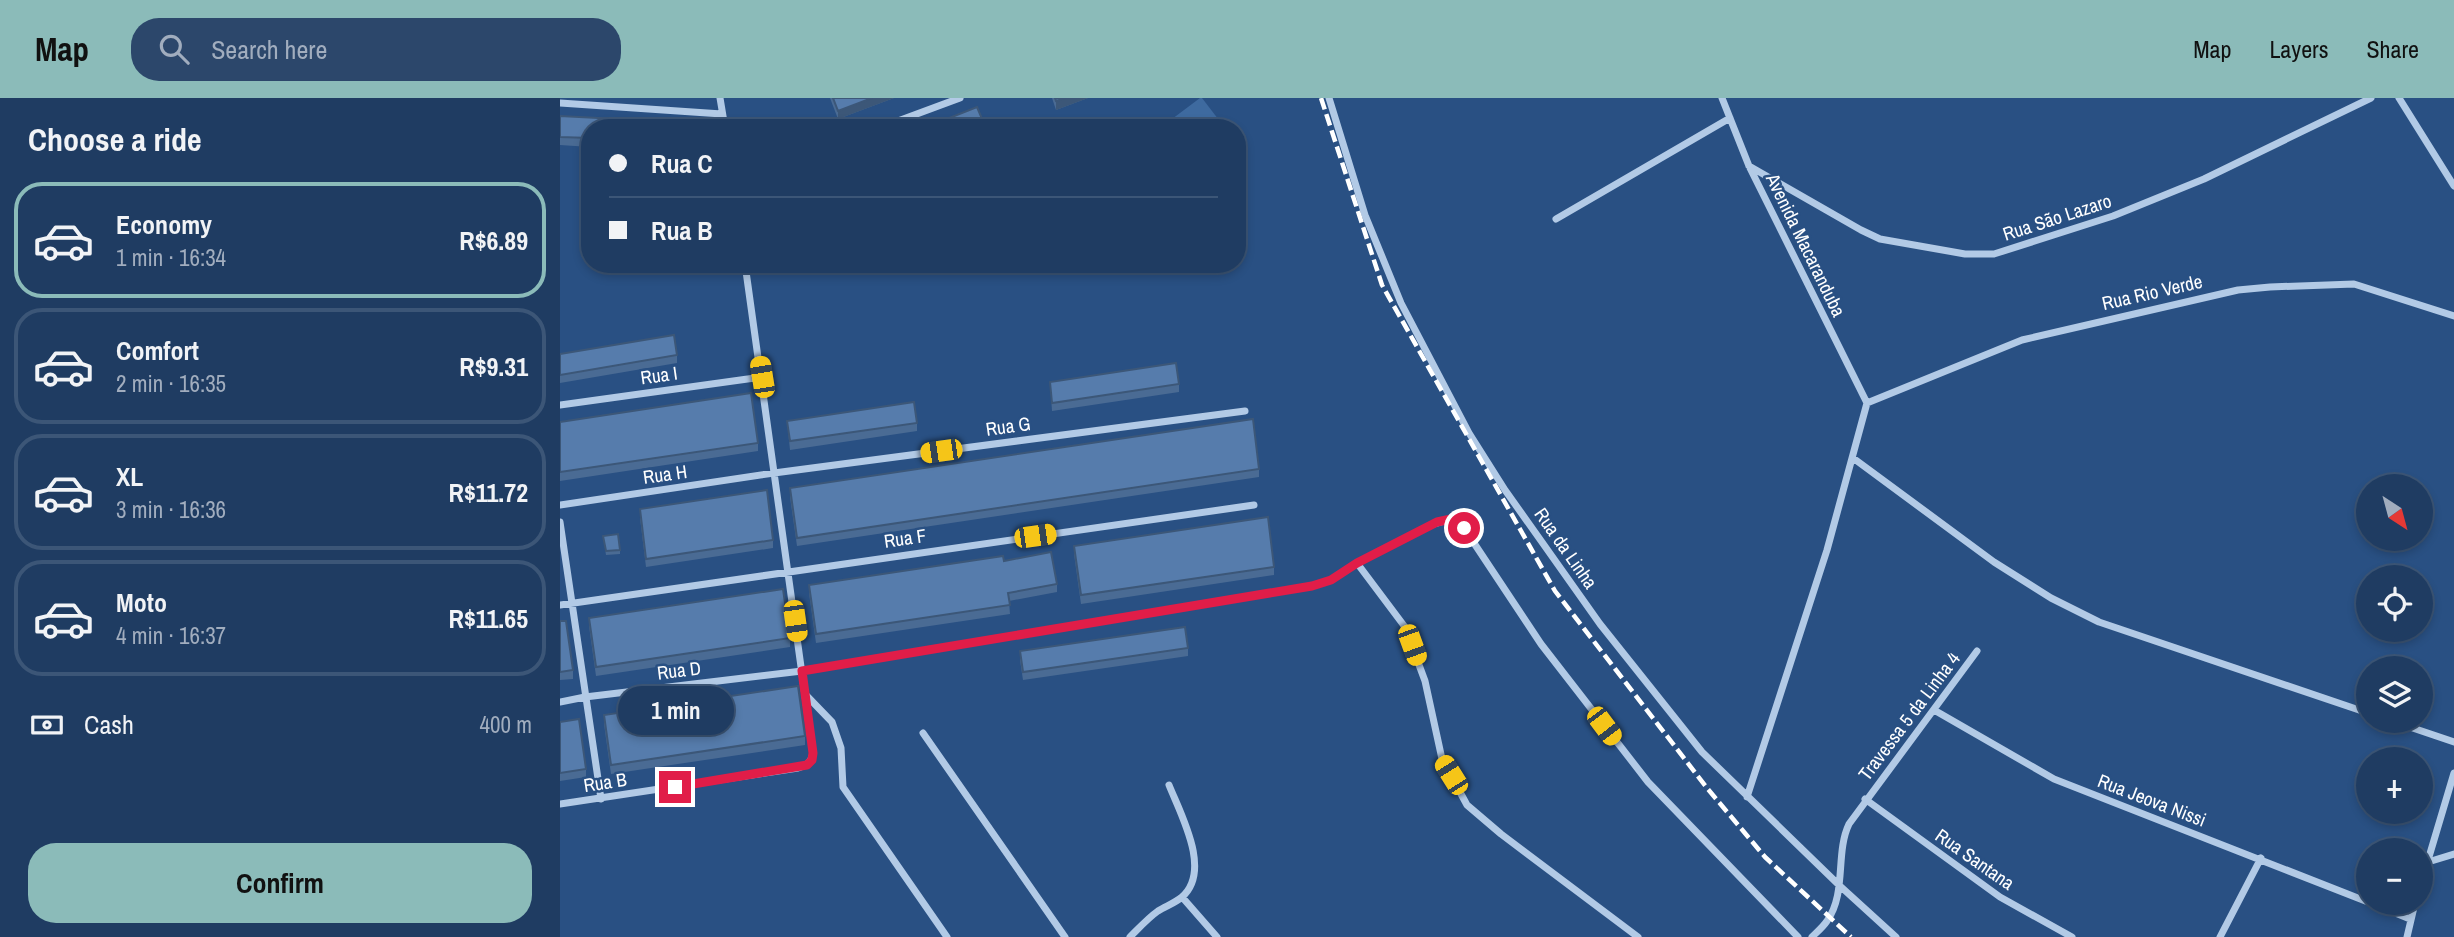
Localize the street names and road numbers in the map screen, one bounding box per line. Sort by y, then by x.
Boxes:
street label: Avenida Macaranduba [1760,168,1852,321]
street label: Rua São Lazaro [1999,187,2115,247]
street label: Rua Rio Verde [2099,268,2205,316]
street label: Rua I [639,360,679,390]
street label: Rua G [984,410,1032,442]
street label: Rua H [641,458,689,490]
street label: Rua da Linha [1529,502,1604,594]
street label: Rua F [882,522,928,554]
street label: Travessa 5 da Linha 4 [1852,646,1966,786]
street label: Rua D [656,654,702,686]
street label: Rua B [582,766,628,798]
street label: Rua Jeova Nissi [2094,767,2210,833]
street label: Rua Santana [1930,822,2020,896]

